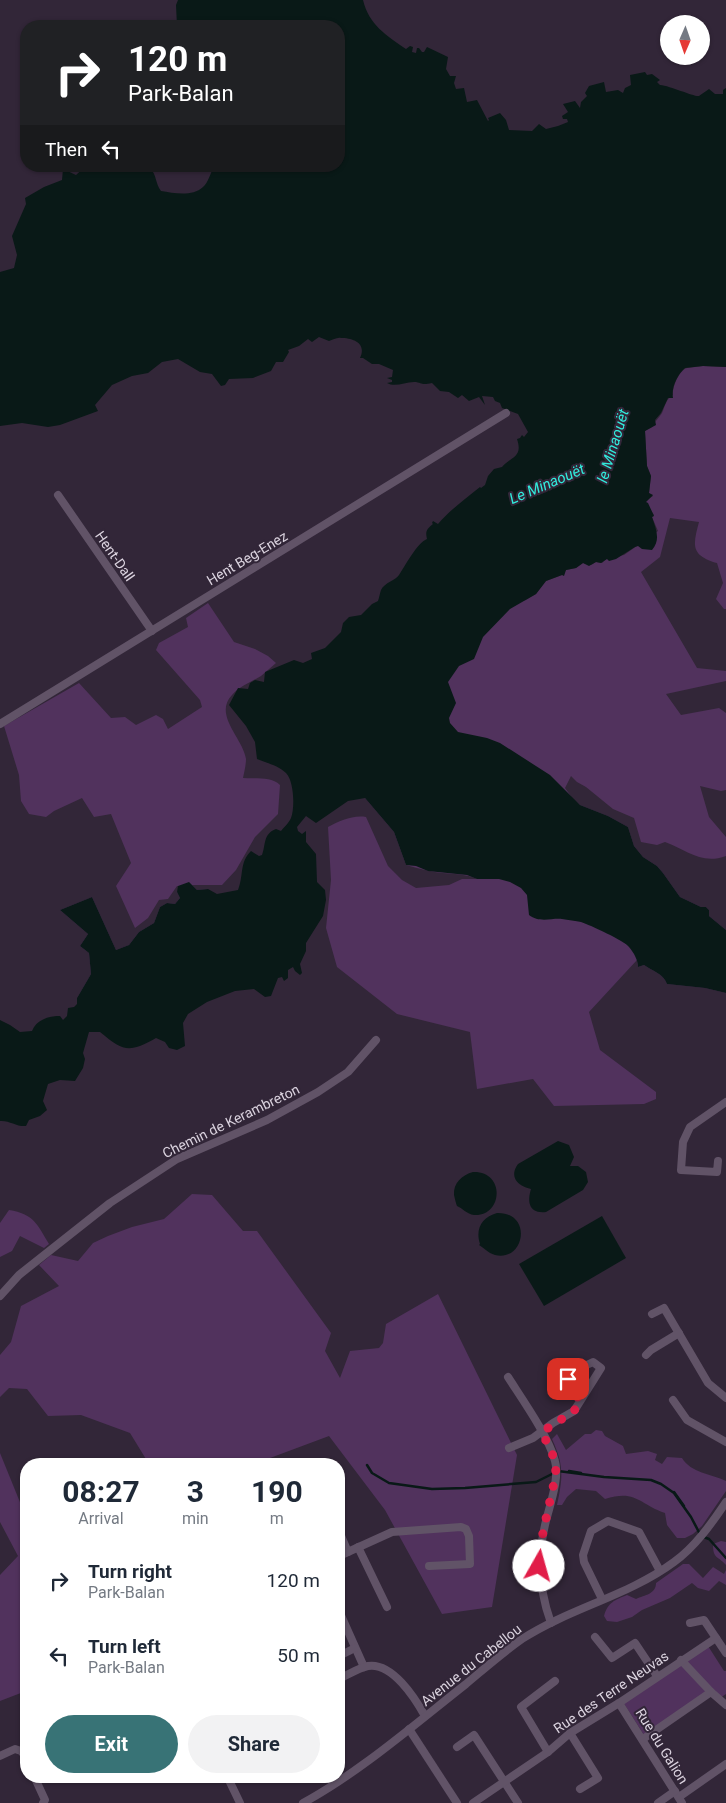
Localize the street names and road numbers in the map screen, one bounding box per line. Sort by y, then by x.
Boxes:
street label: Hent-Dall [92,528,138,584]
street label: Hent Beg-Enez [204,528,290,588]
street label: Chemin de Kerambreton [160,1081,302,1161]
street label: Avenue du Cabellou [418,1621,524,1709]
street label: Rue des Terre Neuvas [551,1648,671,1736]
street label: Rue du Galion [632,1705,692,1787]

